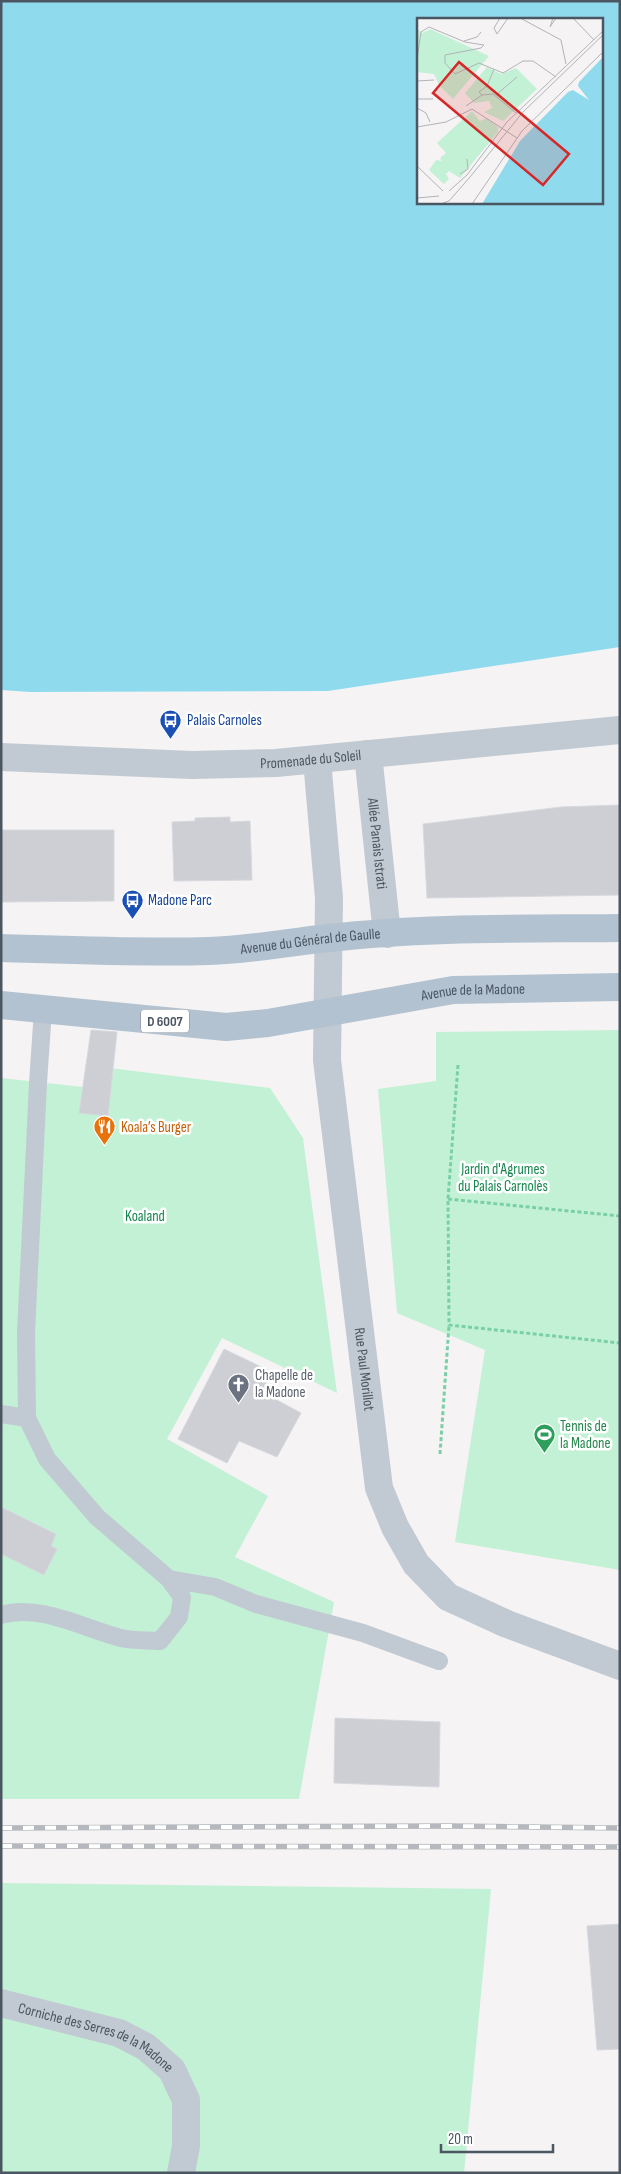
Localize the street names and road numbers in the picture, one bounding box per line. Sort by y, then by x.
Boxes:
street label: Promenade du Soleil [260,746,362,773]
street label: Allée Panais Istrati [363,796,391,890]
street label: Avenue du Général de Gaulle [239,924,381,959]
street label: Avenue de la Madone [419,980,525,1006]
road number: D 6007 [141,1009,189,1032]
street label: Rue Paul Morillot [350,1327,379,1412]
street label: Corniche des Serres de la Madone [16,1999,177,2077]

